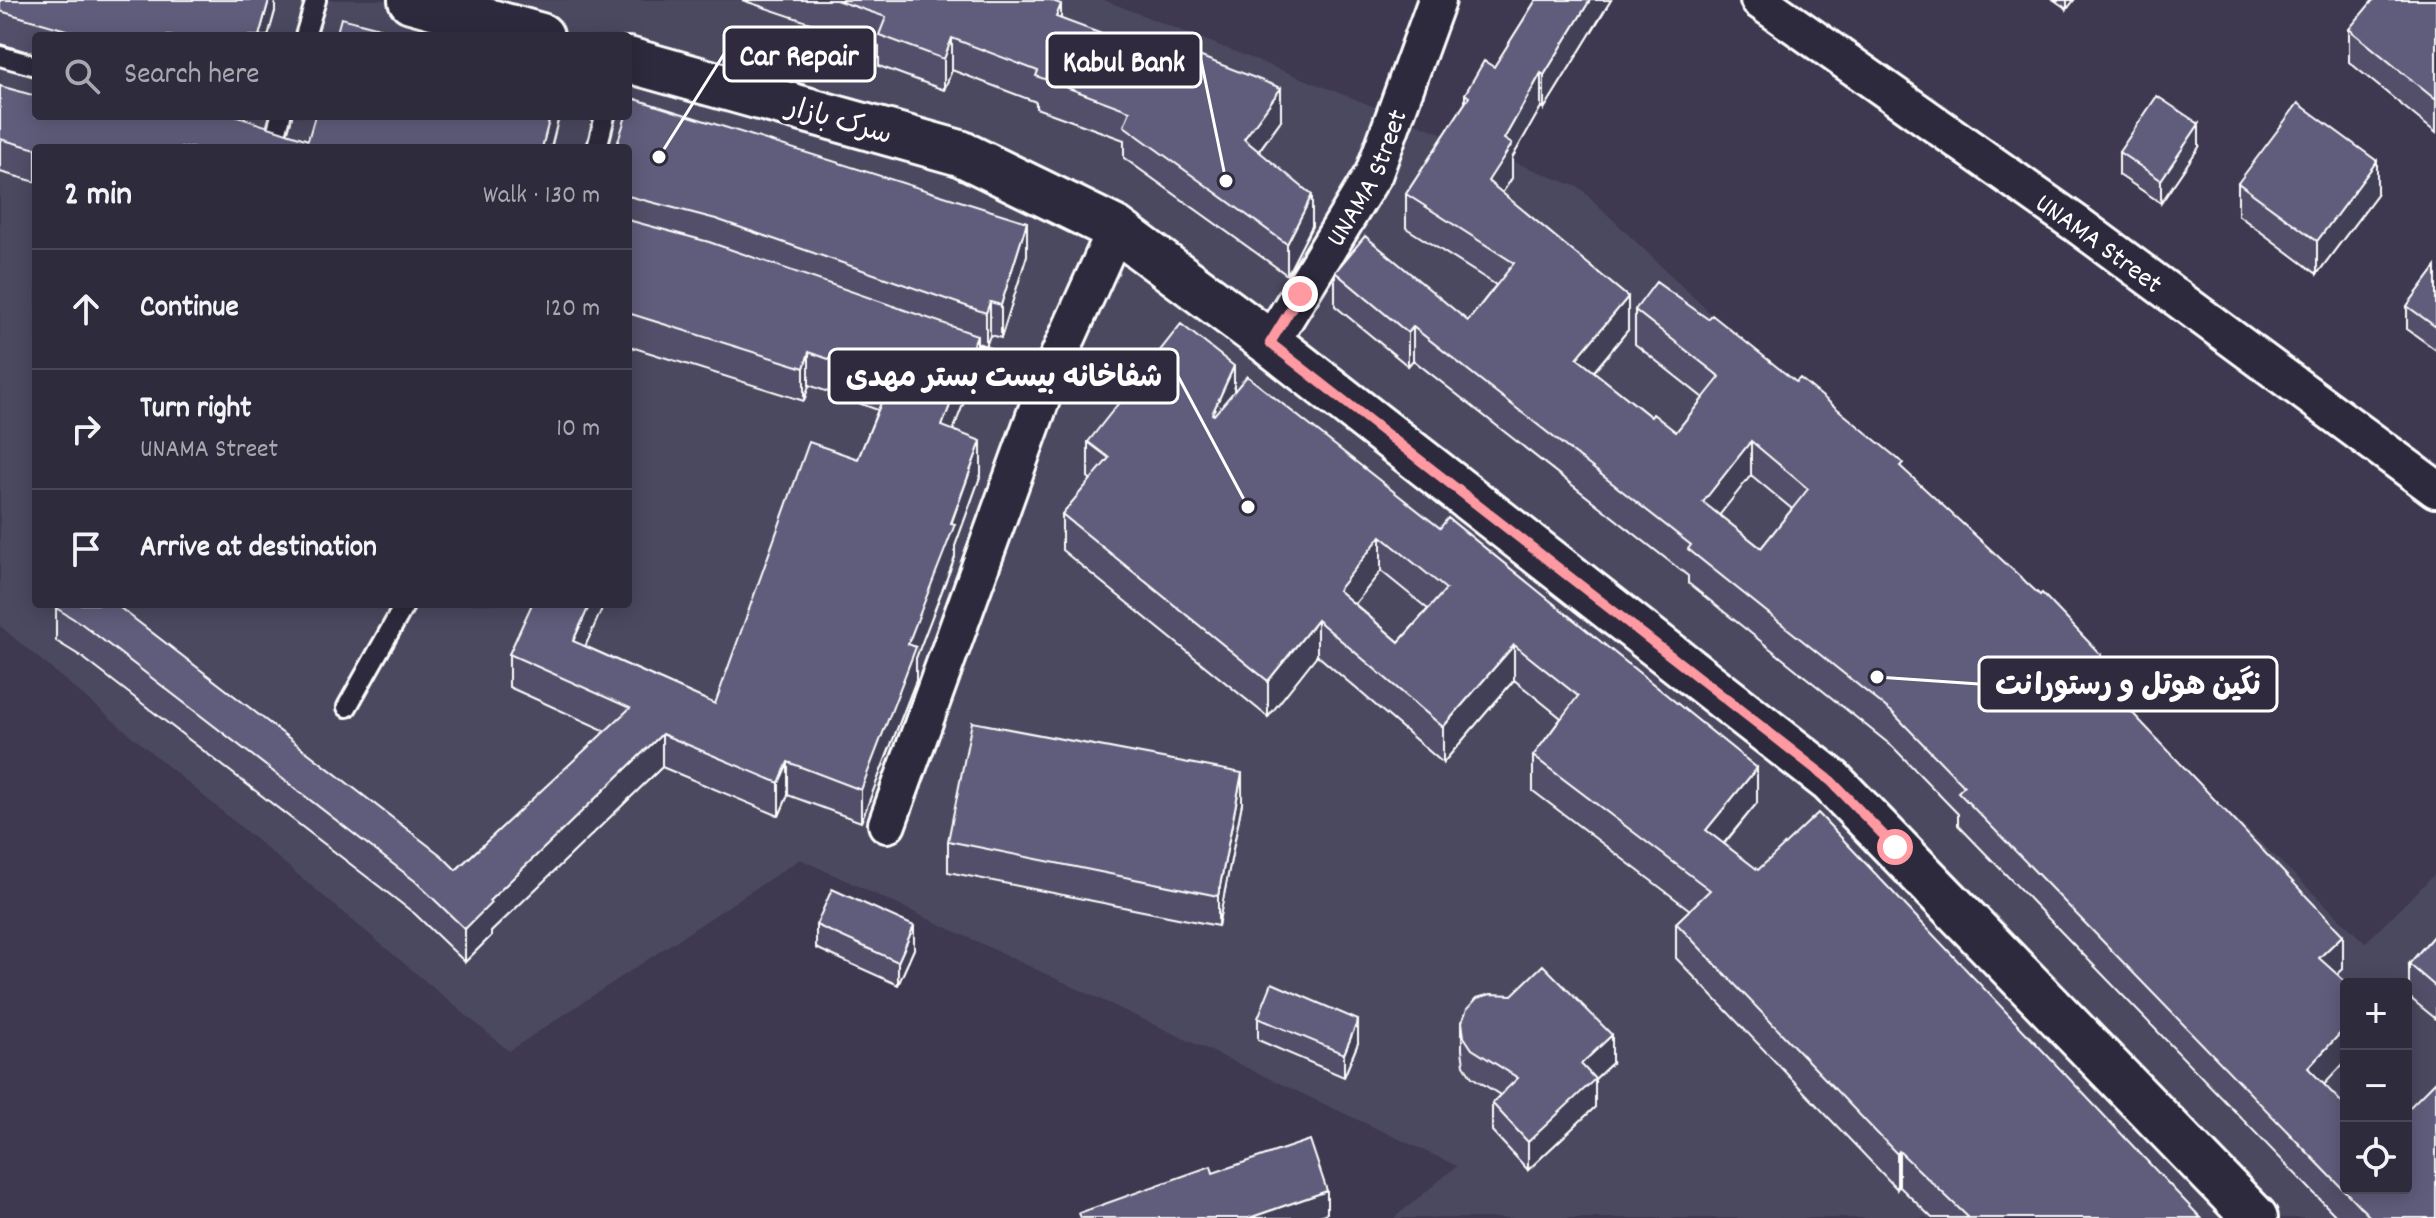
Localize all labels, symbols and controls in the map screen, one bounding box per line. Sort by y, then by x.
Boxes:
callout: Car Repair [724,27,875,81]
search box [32,32,632,120]
callout: Kabul Bank [1047,33,1201,87]
text: Car Repair [739,38,859,81]
text: Kabul Bank [1063,44,1185,87]
icon: search [60,54,104,98]
text: Search here [124,55,260,98]
street label: سرک بازار [779,89,896,158]
street label: UNAMA Street [1319,105,1420,256]
text: 2 min [64,172,132,221]
text: Walk · 130 m [483,178,600,215]
street label: UNAMA Street [2025,186,2169,306]
route end [1282,276,1318,312]
icon: ahead [64,287,108,331]
text: Continue [140,288,239,331]
text: 120 m [545,291,600,328]
callout: شفاخانه بیست بستر مهدی [829,349,1178,403]
text: شفاخانه بیست بستر مهدی [846,359,1162,402]
text: Turn right [140,389,251,432]
icon: right [64,407,108,451]
text: 10 m [556,411,600,448]
text: UNAMA Street [140,432,278,469]
icon: arrive [64,527,108,571]
text: Arrive at destination [140,528,377,571]
callout: نگین هوتل و رستورانت [1979,657,2277,711]
text: نگین هوتل و رستورانت [1995,665,2261,710]
route start [1877,829,1913,865]
map controls [2340,978,2412,1194]
button: + [2340,978,2412,1050]
button: − [2340,1050,2412,1122]
button: locate [2340,1122,2412,1194]

